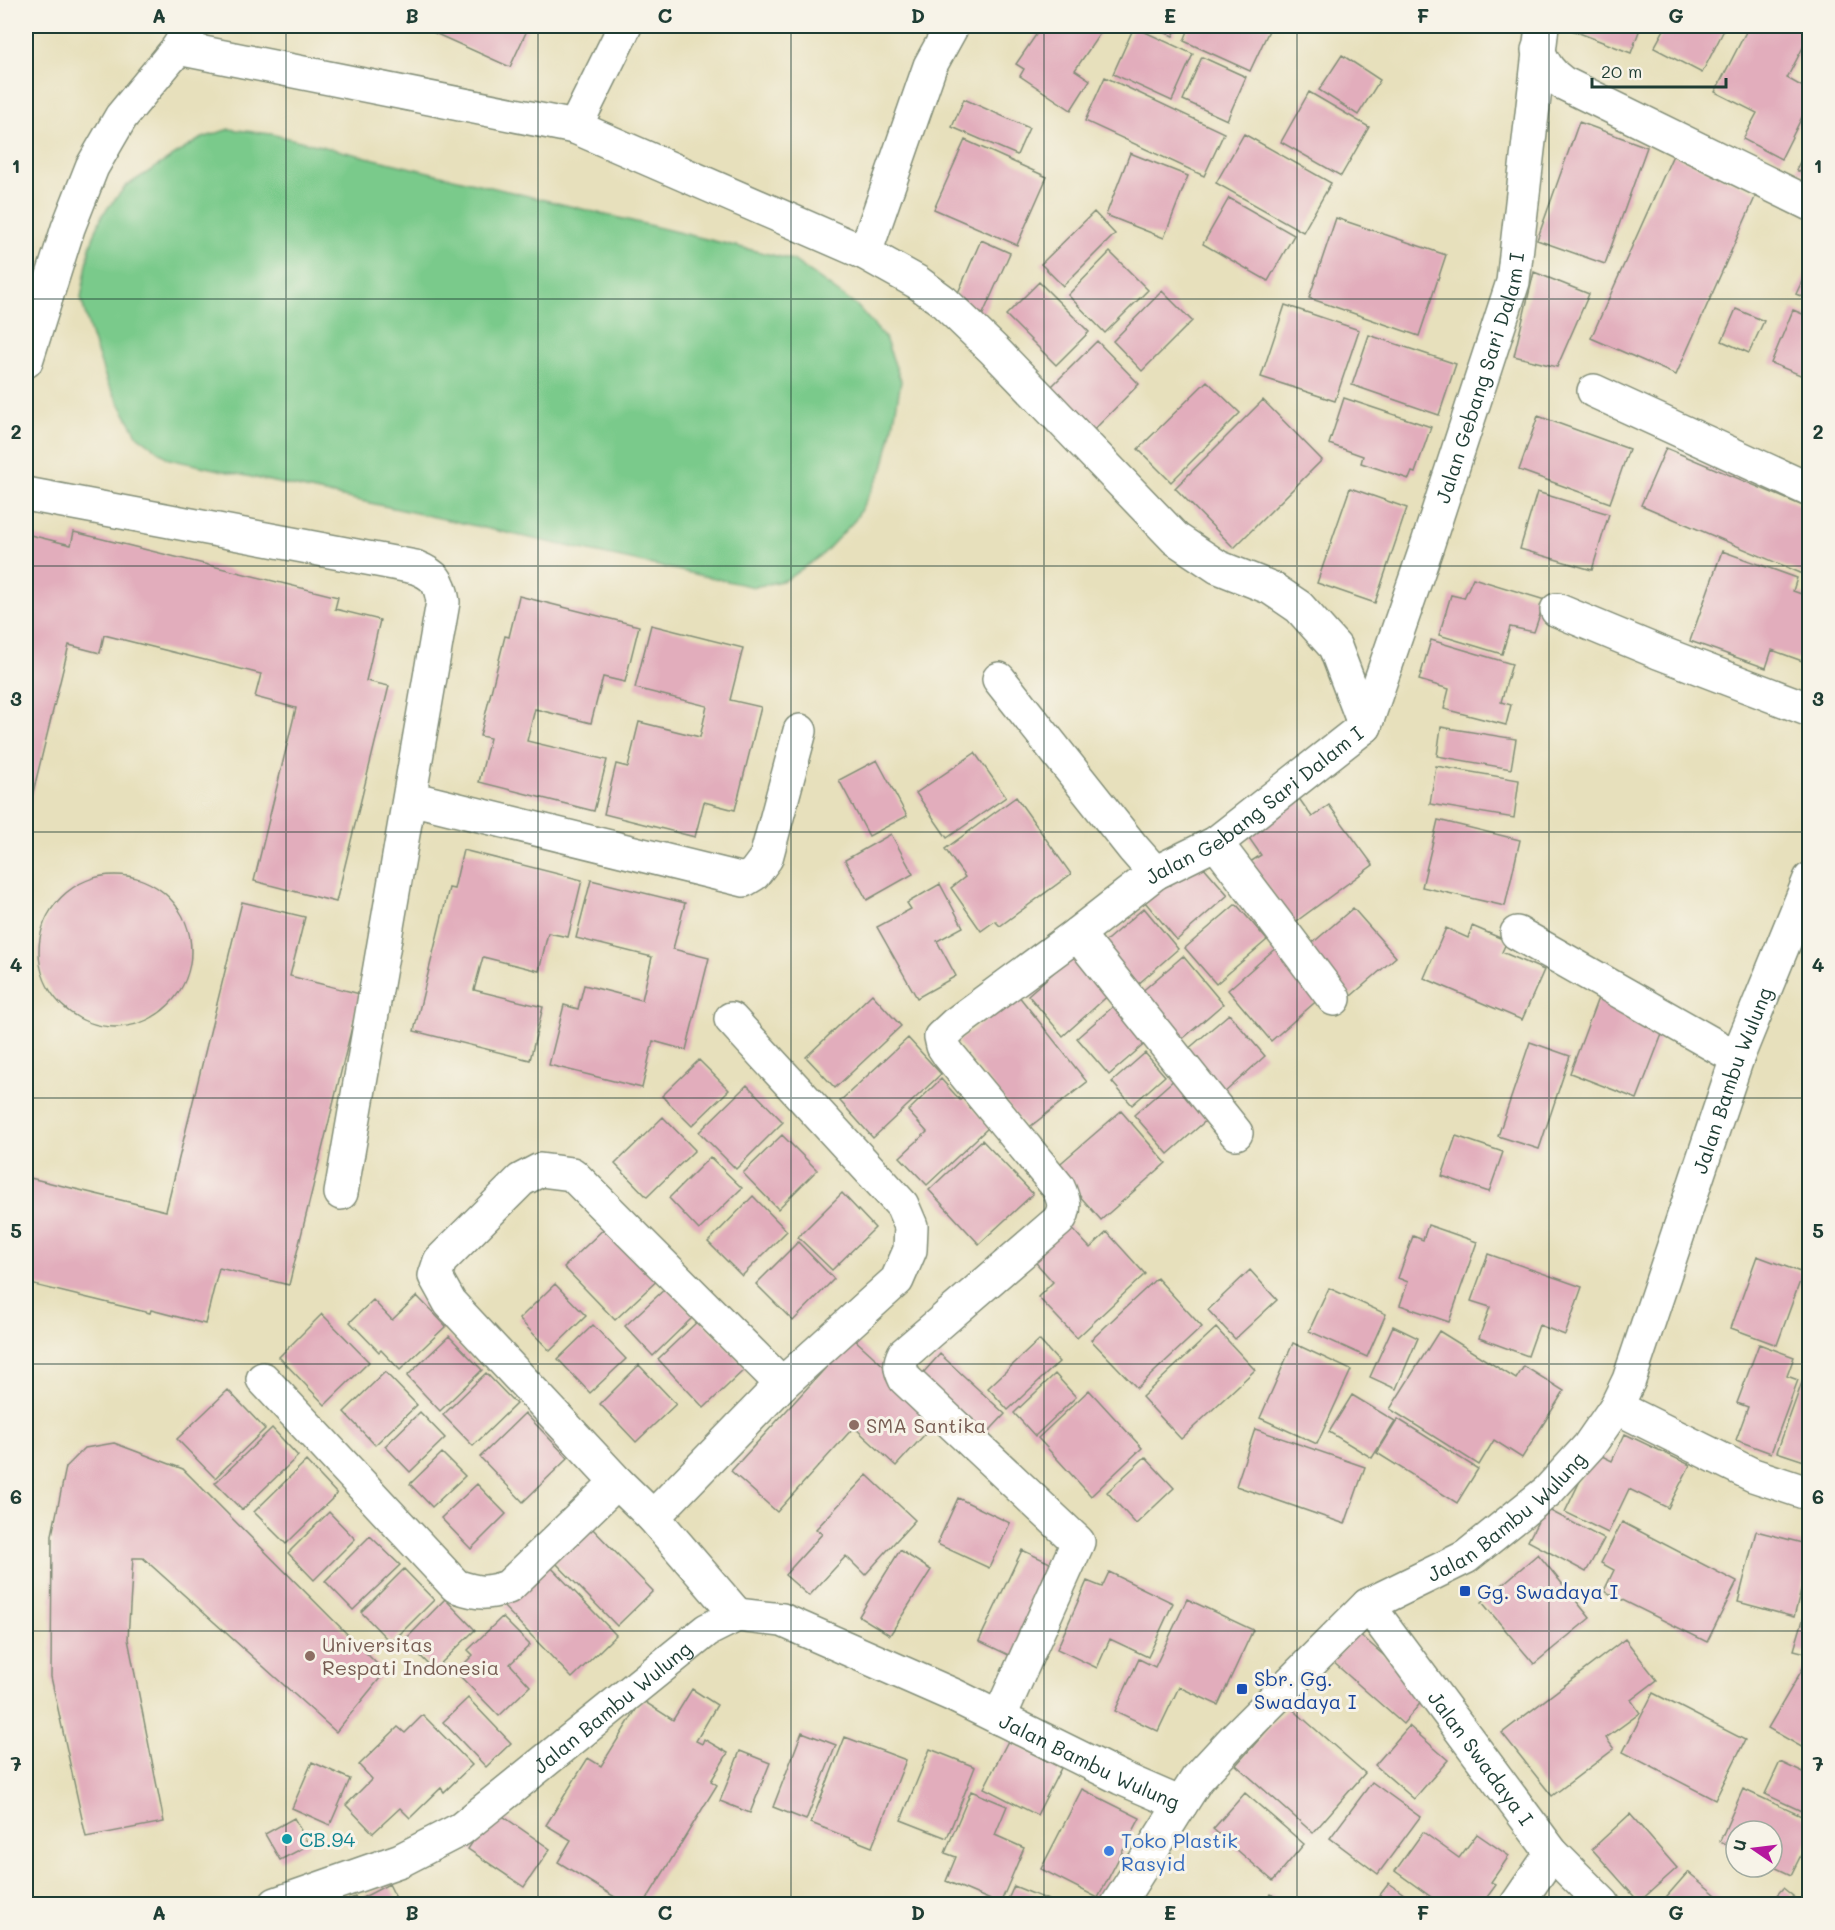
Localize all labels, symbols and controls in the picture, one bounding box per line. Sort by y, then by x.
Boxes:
text: A [152,2,166,28]
text: B [405,2,419,28]
text: C [658,2,673,28]
text: D [911,2,925,28]
text: E [1164,2,1176,28]
text: F [1417,2,1430,28]
text: G [1668,2,1684,28]
scale bar [1592,51,1726,89]
text: 20 m [1601,59,1642,83]
text: 1 [12,152,20,178]
text: 1 [1814,152,1822,178]
street label: Jalan Gebang Sari Dalam I [1429,251,1529,506]
text: 2 [10,418,22,444]
text: 2 [1812,418,1824,444]
text: 3 [10,685,22,711]
text: 3 [1812,685,1824,711]
street label: Jalan Gebang Sari Dalam I [1139,720,1368,890]
text: 4 [10,951,23,977]
text: 4 [1812,951,1825,977]
street label: Jalan Bambu Wulung [1686,983,1778,1177]
text: 5 [10,1217,22,1243]
text: 5 [1812,1217,1824,1243]
place label: SMA Santika [866,1412,986,1438]
marker: SMA Santika [847,1418,861,1432]
street label: Jalan Bambu Wulung [1423,1446,1591,1587]
text: 6 [10,1483,22,1509]
text: 6 [1812,1483,1824,1509]
place label: Gg. Swadaya I [1477,1578,1618,1604]
marker: Gg. Swadaya I [1458,1584,1472,1598]
place label: Universitas Respati Indonesia [322,1631,499,1680]
street label: Jalan Bambu Wulung [527,1635,696,1779]
marker: Universitas Respati Indonesia [303,1649,317,1663]
place label: Sbr. Gg. Swadaya I [1254,1665,1357,1714]
marker: Sbr. Gg. Swadaya I [1235,1682,1249,1696]
street label: Jalan Swadaya I [1423,1685,1540,1830]
street label: Jalan Bambu Wulung [995,1707,1184,1815]
text: 7 [10,1750,22,1776]
text: 7 [1812,1750,1824,1776]
north arrow [1724,1819,1784,1879]
place label: CB.94 [299,1826,355,1852]
place label: Toko Plastik Rasyid [1121,1827,1238,1876]
marker: CB.94 [280,1832,294,1846]
text: U [1727,1837,1751,1853]
marker: Toko Plastik Rasyid [1102,1844,1116,1858]
text: A [152,1899,166,1925]
text: B [405,1899,419,1925]
text: C [658,1899,673,1925]
text: D [911,1899,925,1925]
text: E [1164,1899,1176,1925]
text: F [1417,1899,1430,1925]
text: G [1668,1899,1684,1925]

